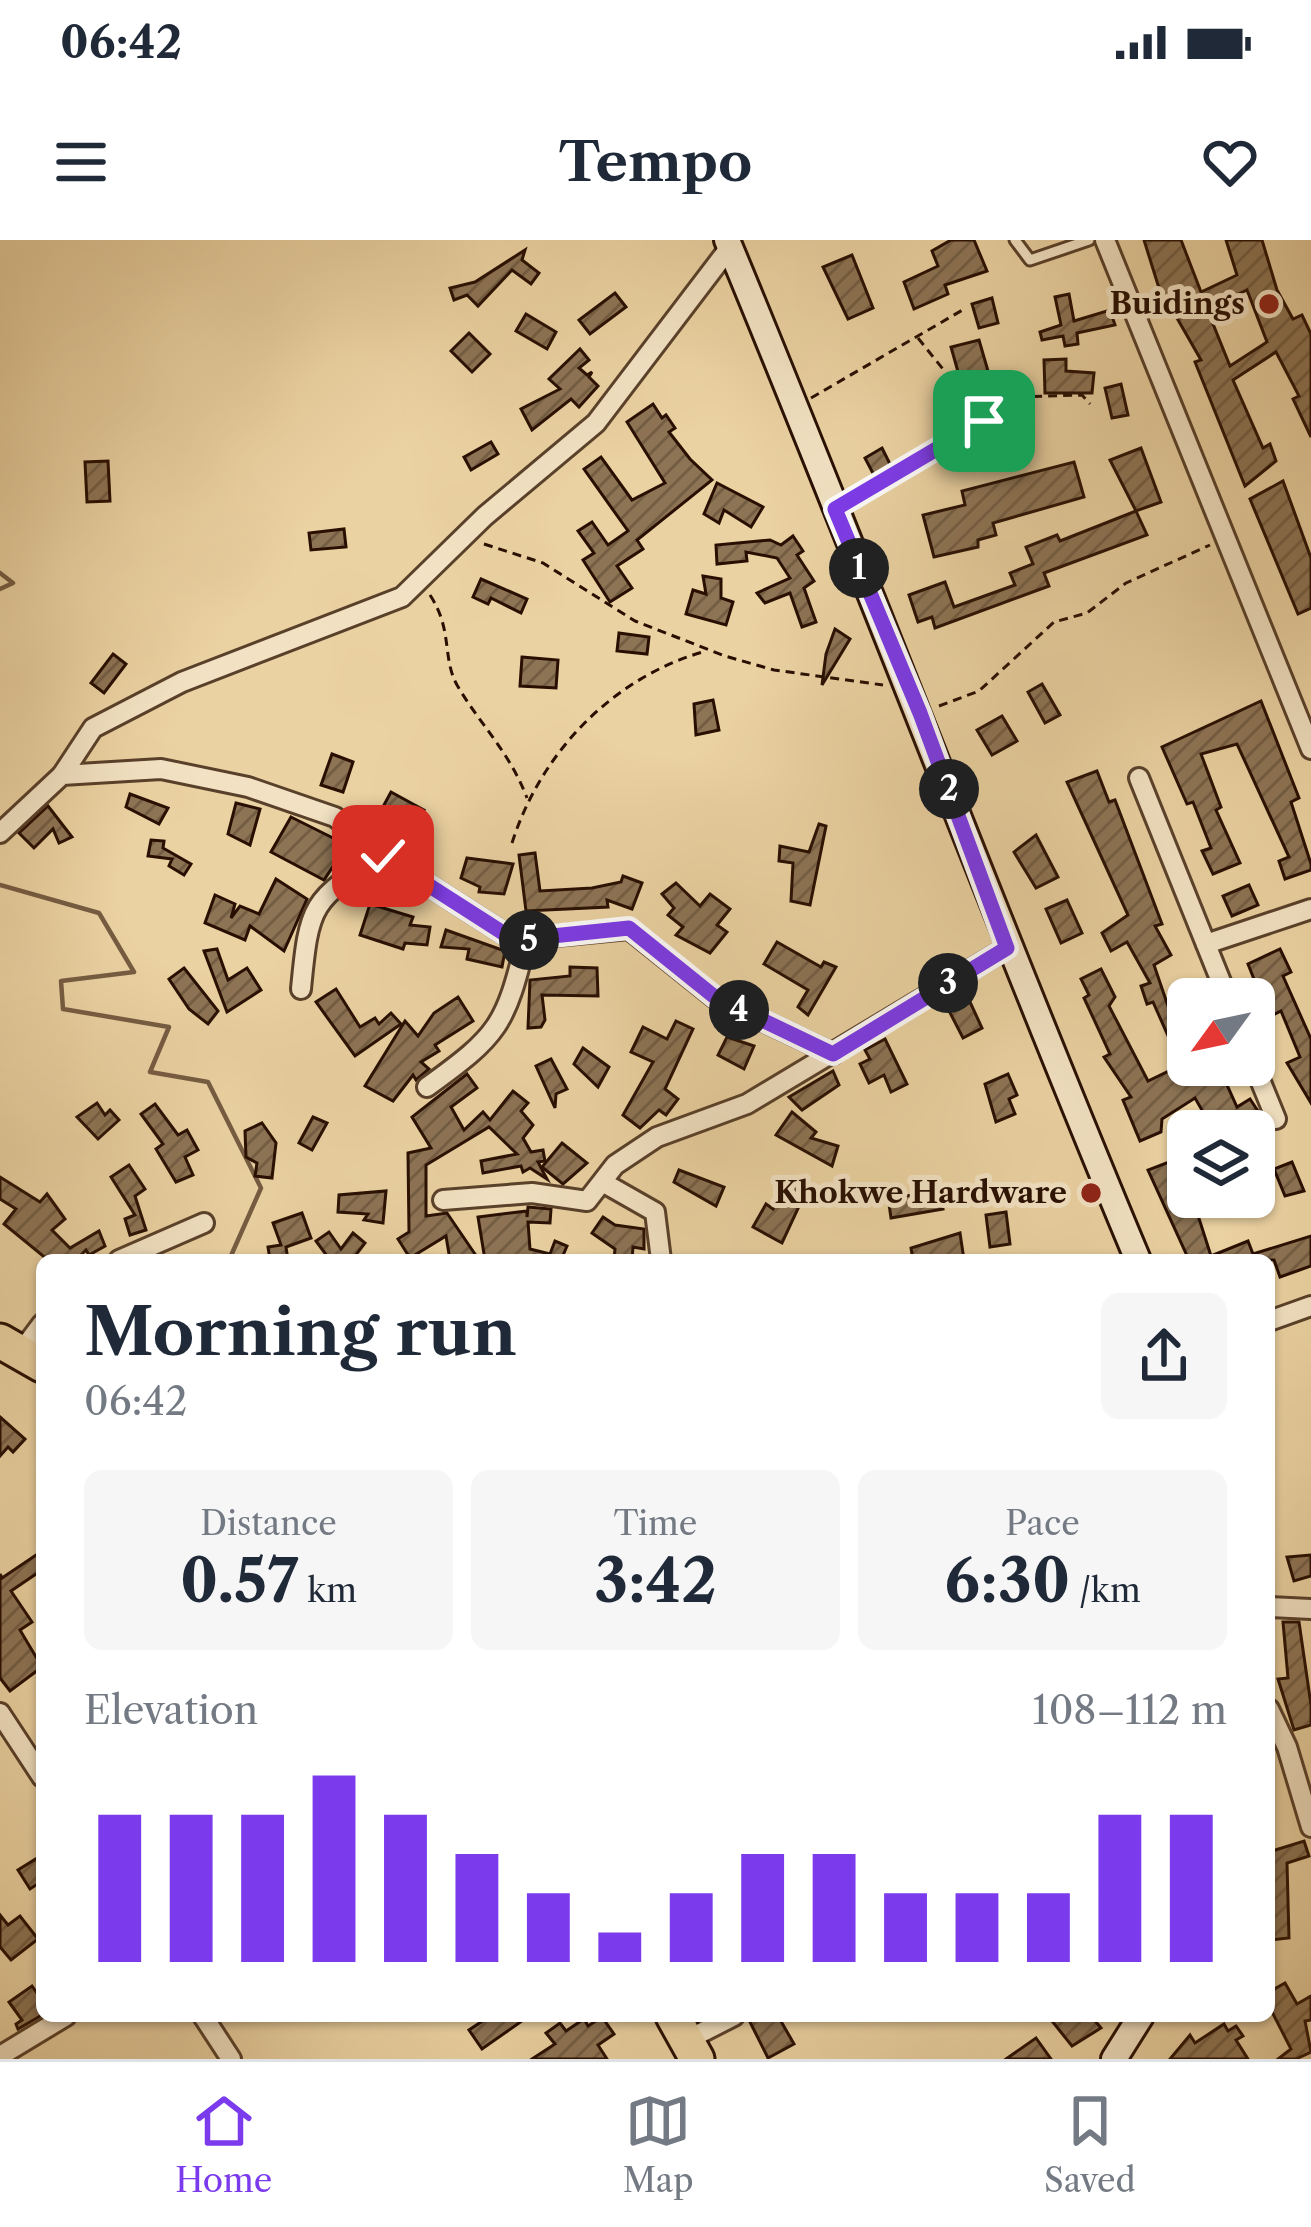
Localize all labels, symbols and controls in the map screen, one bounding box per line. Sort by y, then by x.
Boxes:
text: 06:42 [60,14,182,70]
icon: menu [48,129,114,195]
text: Tempo [559,129,752,195]
icon: heart [1197,129,1263,195]
place label: Buidings [1110,285,1245,322]
marker: Buidings [1256,291,1282,317]
pin [933,370,1035,472]
icon: arrive [951,388,1017,454]
pin: 1 [829,538,889,598]
text: 1 [852,547,866,588]
pin: 2 [919,759,979,819]
text: 2 [939,768,959,809]
pin [332,805,434,907]
icon: check [350,823,416,889]
pin: 5 [499,910,559,970]
text: 5 [520,919,538,960]
pin: 3 [918,953,978,1013]
text: 3 [939,962,957,1003]
north arrow [1167,978,1275,1086]
map controls [1167,978,1275,1218]
pin: 4 [709,980,769,1040]
text: 4 [729,989,749,1030]
button: layers [1167,1110,1275,1218]
place label: Khokwe Hardware [774,1174,1067,1211]
marker: Khokwe Hardware [1078,1180,1104,1206]
text: Morning run [84,1291,517,1372]
button: share [1101,1293,1227,1419]
text: 06:42 [84,1377,187,1425]
text: Distance [200,1503,337,1544]
text: Time [614,1503,697,1544]
text: Pace [1005,1503,1080,1544]
text: 0.57 [180,1544,298,1618]
text: 3:42 [594,1544,717,1618]
text: 6:30 [944,1544,1070,1618]
text: km [298,1570,357,1611]
text: /km [1070,1570,1141,1611]
text: Elevation [84,1686,258,1734]
text: 108–112 m [1032,1686,1227,1734]
tab: Home [175,2088,272,2201]
tab: Map [623,2088,694,2201]
tab: Saved [1044,2088,1136,2201]

